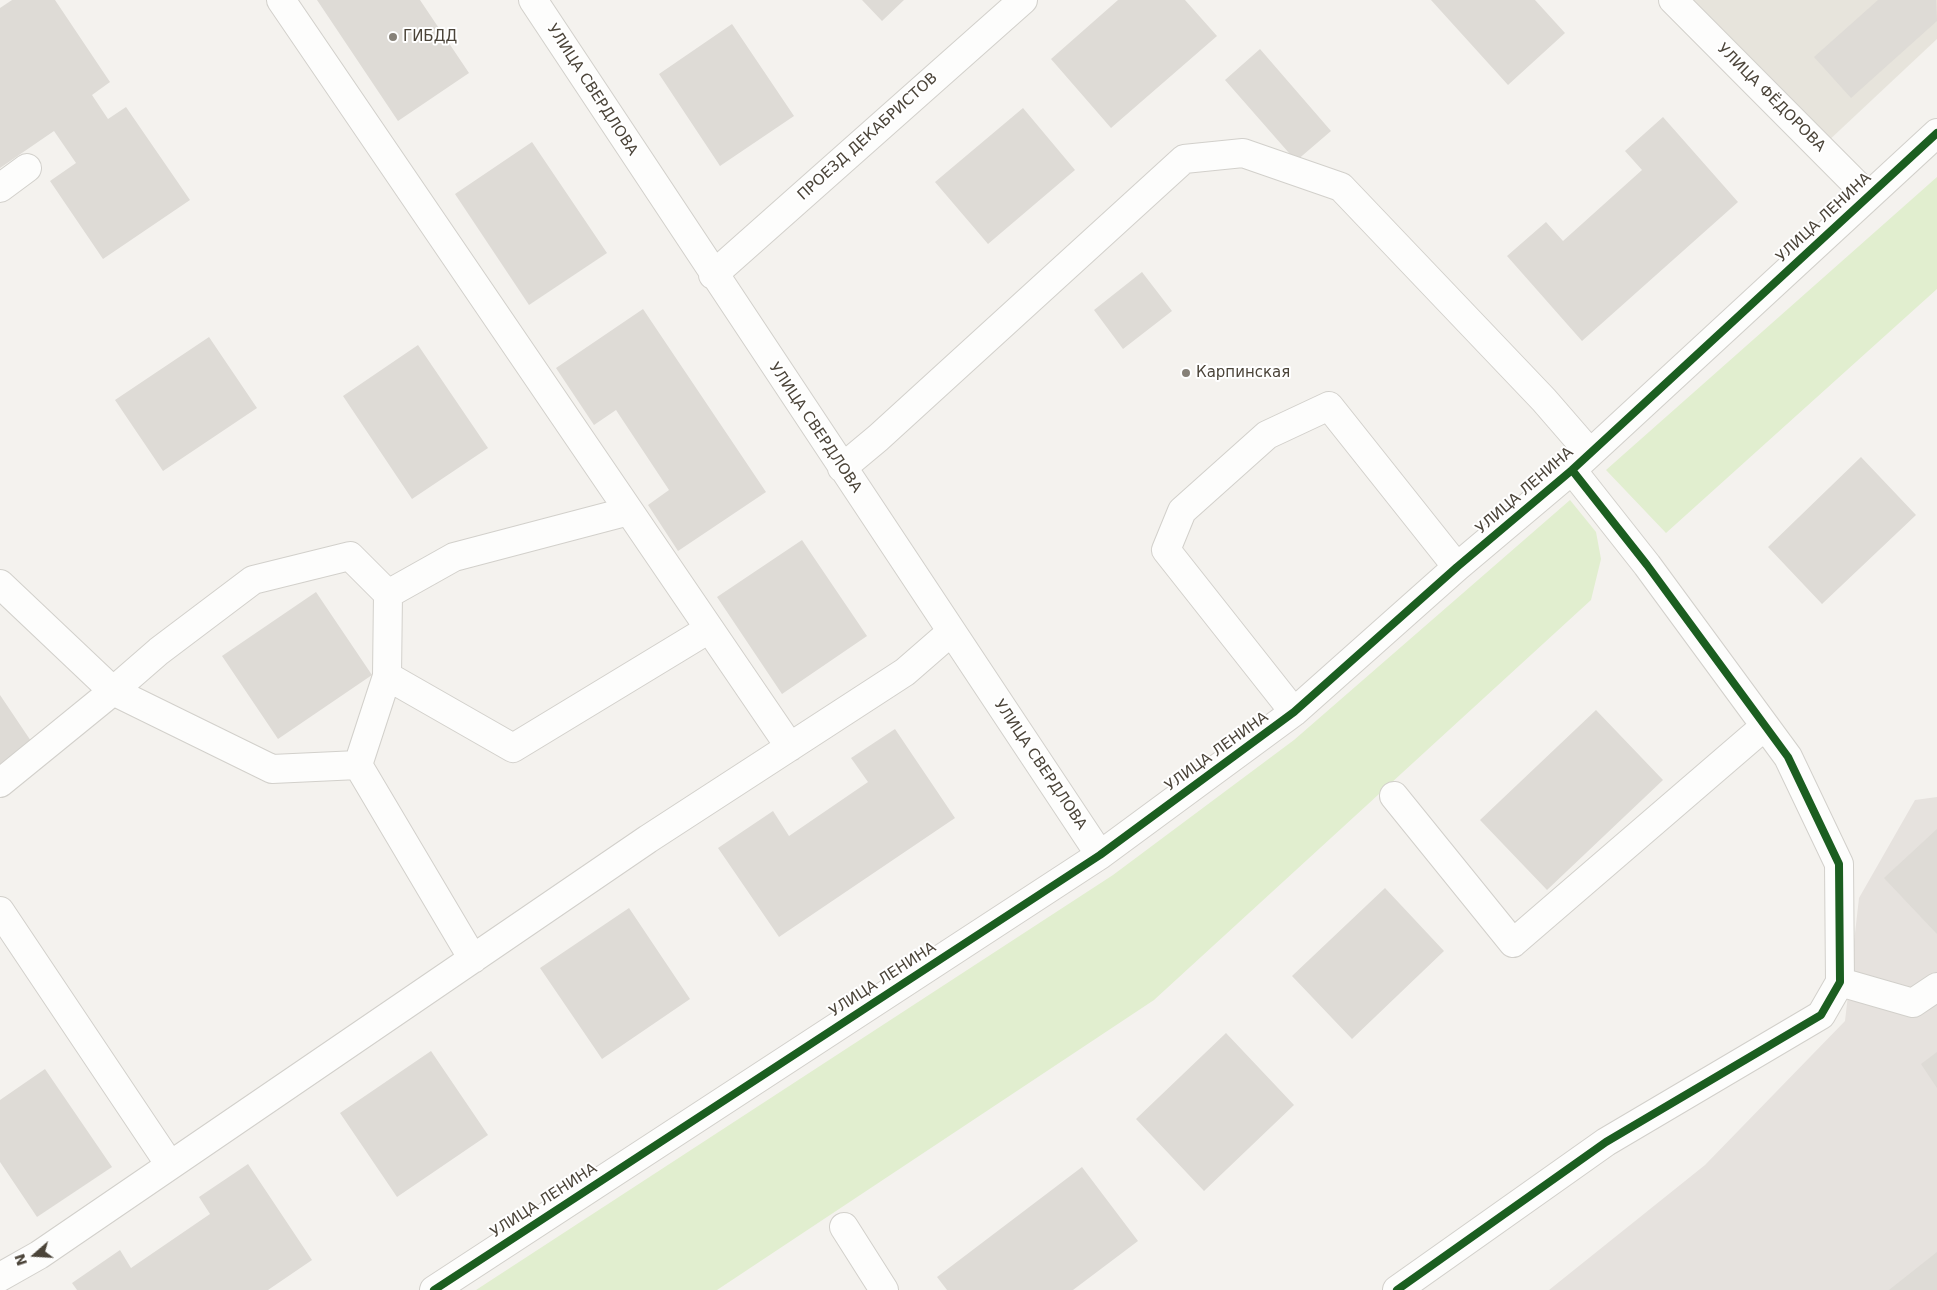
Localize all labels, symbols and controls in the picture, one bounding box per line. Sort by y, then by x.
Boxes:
street label: УЛИЦА СВЕРДЛОВА [543,21,641,159]
place label: ГИБДД [403,28,457,46]
marker: ГИБДД [387,31,399,43]
street label: УЛИЦА ФЁДОРОВА [1713,40,1829,156]
street label: ПРОЕЗД ДЕКАБРИСТОВ [794,69,942,205]
street label: УЛИЦА ЛЕНИНА [1773,169,1875,267]
street label: УЛИЦА СВЕРДЛОВА [765,360,865,496]
place label: Карпинская [1196,364,1290,382]
marker: Карпинская [1180,367,1192,379]
street label: УЛИЦА ЛЕНИНА [1473,444,1577,538]
street label: УЛИЦА СВЕРДЛОВА [990,697,1090,833]
street label: УЛИЦА ЛЕНИНА [1162,709,1272,795]
street label: УЛИЦА ЛЕНИНА [826,939,940,1021]
street label: УЛИЦА ЛЕНИНА [487,1160,601,1242]
north arrow [10,1230,60,1280]
text: N [11,1252,30,1268]

